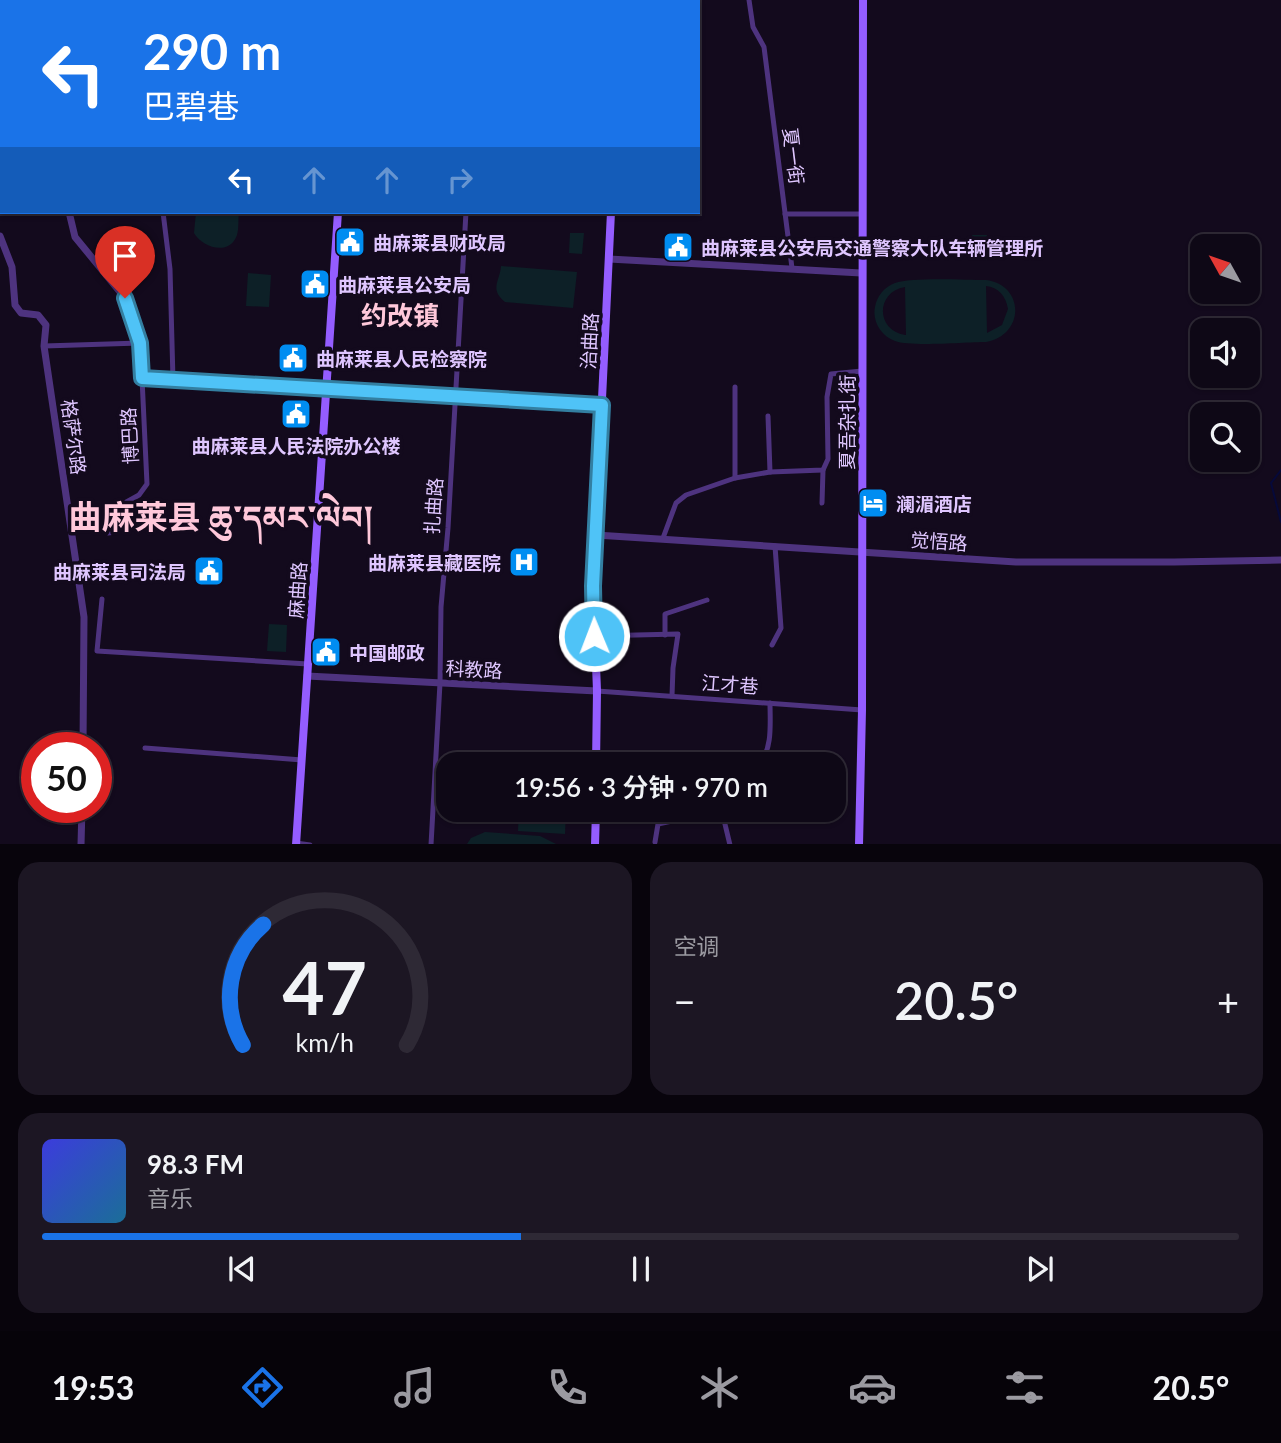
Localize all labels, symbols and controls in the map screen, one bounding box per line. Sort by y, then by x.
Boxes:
text: 290 m [143,22,281,80]
icon: left [28,28,119,119]
text: 巴碧巷 [143,86,239,125]
street label: 夏一街 [779,126,809,186]
icon: left [222,161,260,199]
icon: ahead [295,161,333,199]
icon: ahead [368,161,406,199]
icon: right [441,161,479,199]
public building icon: 曲麻莱县财政局 [333,225,367,259]
pin [95,226,155,298]
public building icon: 曲麻莱县公安局交通警察大队车辆管理所 [661,230,695,264]
place label: 曲麻莱县财政局 [373,231,506,254]
north arrow [1190,234,1260,304]
map controls [1190,234,1260,472]
place label: 曲麻莱县公安局交通警察大队车辆管理所 [701,236,1043,259]
icon: arrive [106,237,144,275]
public building icon: 曲麻莱县公安局 [298,267,332,301]
place label: 曲麻莱县公安局 [338,273,471,296]
district label: 约改镇 [361,299,439,331]
street label: 治曲路 [576,312,602,370]
button: sound [1190,318,1260,388]
public building icon: 曲麻莱县人民检察院 [276,341,310,375]
place label: 曲麻莱县人民检察院 [316,347,487,370]
street label: 夏吾杂扎街 [835,374,858,470]
public building icon: 曲麻莱县人民法院办公楼 [279,397,313,431]
street label: 格萨尔路 [57,398,91,476]
button: search [1190,402,1260,472]
street label: 博巴路 [116,407,142,465]
place label: 曲麻莱县人民法院办公楼 [191,434,401,457]
street label: 扎曲路 [420,477,446,535]
hotel icon: 澜湄酒店 [856,486,890,520]
place label: 澜湄酒店 [896,492,972,515]
district label: 曲麻莱县 ཆུ་དམར་ལེབ། [69,493,373,545]
street label: 觉悟路 [910,528,968,554]
hospital icon: 曲麻莱县藏医院 [507,545,541,579]
place label: 曲麻莱县藏医院 [368,551,501,574]
public building icon: 曲麻莱县司法局 [192,554,226,588]
place label: 曲麻莱县司法局 [53,560,186,583]
street label: 麻曲路 [284,561,310,619]
position arrow [557,599,631,673]
public building icon: 中国邮政 [309,635,343,669]
place label: 中国邮政 [349,641,425,664]
street label: 科教路 [445,656,503,682]
street label: 江才巷 [701,671,759,697]
speed limit sign: 50 [21,732,112,823]
text: 19:56 · 3 分钟 · 970 m [514,771,768,803]
text: 空调 [674,932,720,960]
text: 47 [283,943,367,1031]
text: 20.5° [894,969,1018,1031]
text: − [674,978,696,1024]
text: + [1217,978,1239,1024]
text: km/h [295,1026,354,1056]
text: 98.3 FM [147,1148,244,1180]
text: 音乐 [147,1184,193,1212]
icon: previous [223,1250,261,1288]
icon: pause [622,1250,660,1288]
icon: next [1021,1250,1059,1288]
icon: directions [238,1363,287,1412]
icon: music [390,1363,439,1412]
icon: phone [543,1363,592,1412]
icon: climate [695,1363,744,1412]
icon: car [848,1363,897,1412]
icon: filters [1000,1363,1049,1412]
text: 19:53 [52,1368,134,1407]
text: 20.5° [1153,1368,1229,1407]

